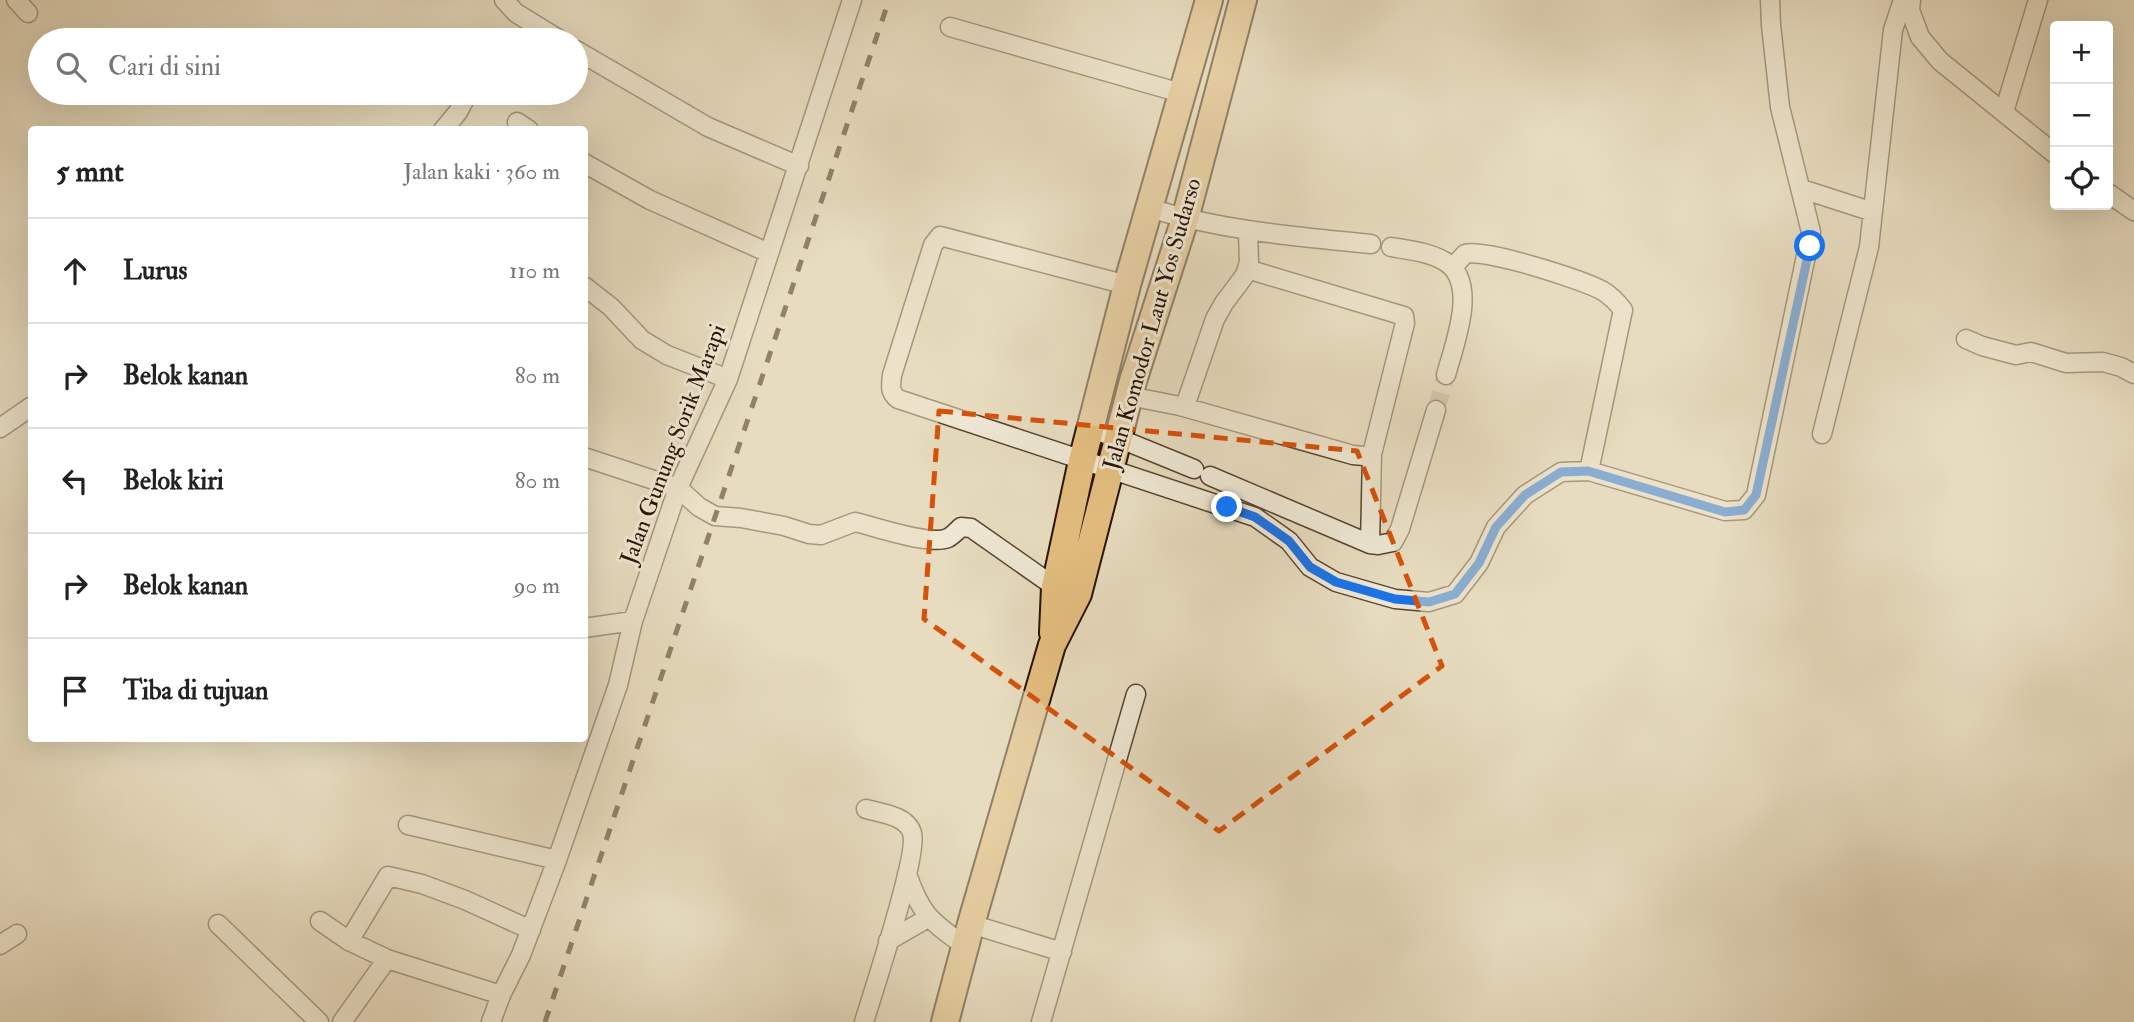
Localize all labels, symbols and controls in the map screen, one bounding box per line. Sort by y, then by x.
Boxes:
map controls [2050,21,2113,210]
button: + [2050,21,2113,84]
search box [28,28,588,105]
icon: search [52,48,90,86]
text: Cari di sini [108,51,221,83]
button: − [2050,84,2113,147]
button: locate [2050,147,2113,210]
text: 5 mnt [56,153,124,190]
text: Jalan kaki · 360 m [403,157,560,186]
street label: Jalan Komodor Laut Yos Sudarso [1096,175,1208,474]
route start [1794,230,1825,261]
icon: ahead [56,252,94,290]
text: Lurus [123,255,187,287]
text: 110 m [509,256,560,285]
street label: Jalan Gunung Sorik Marapi [613,320,733,569]
icon: right [56,357,94,395]
text: Belok kanan [123,360,248,392]
text: 80 m [515,361,560,390]
icon: left [56,462,94,500]
text: Belok kiri [123,465,224,497]
text: 80 m [515,466,560,495]
route end [1211,491,1242,522]
icon: right [56,567,94,605]
text: Belok kanan [123,570,248,602]
text: 90 m [514,571,560,600]
icon: arrive [56,672,94,710]
text: Tiba di tujuan [123,675,268,707]

